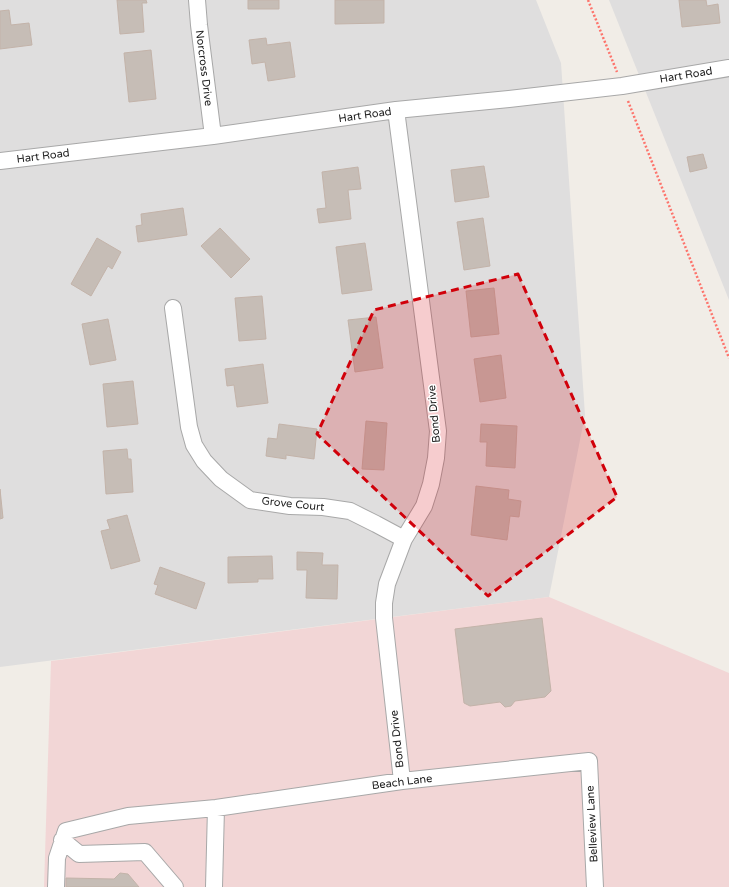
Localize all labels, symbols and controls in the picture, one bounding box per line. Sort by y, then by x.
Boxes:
street label: Norcross Drive [193,29,215,107]
street label: Hart Road [659,64,713,86]
street label: Hart Road [338,105,392,125]
street label: Hart Road [16,146,70,166]
street label: Bond Drive [425,385,443,443]
street label: Grove Court [261,494,325,514]
street label: Bond Drive [388,710,406,768]
street label: Beach Lane [371,772,433,792]
street label: Belleview Lane [583,785,601,863]

